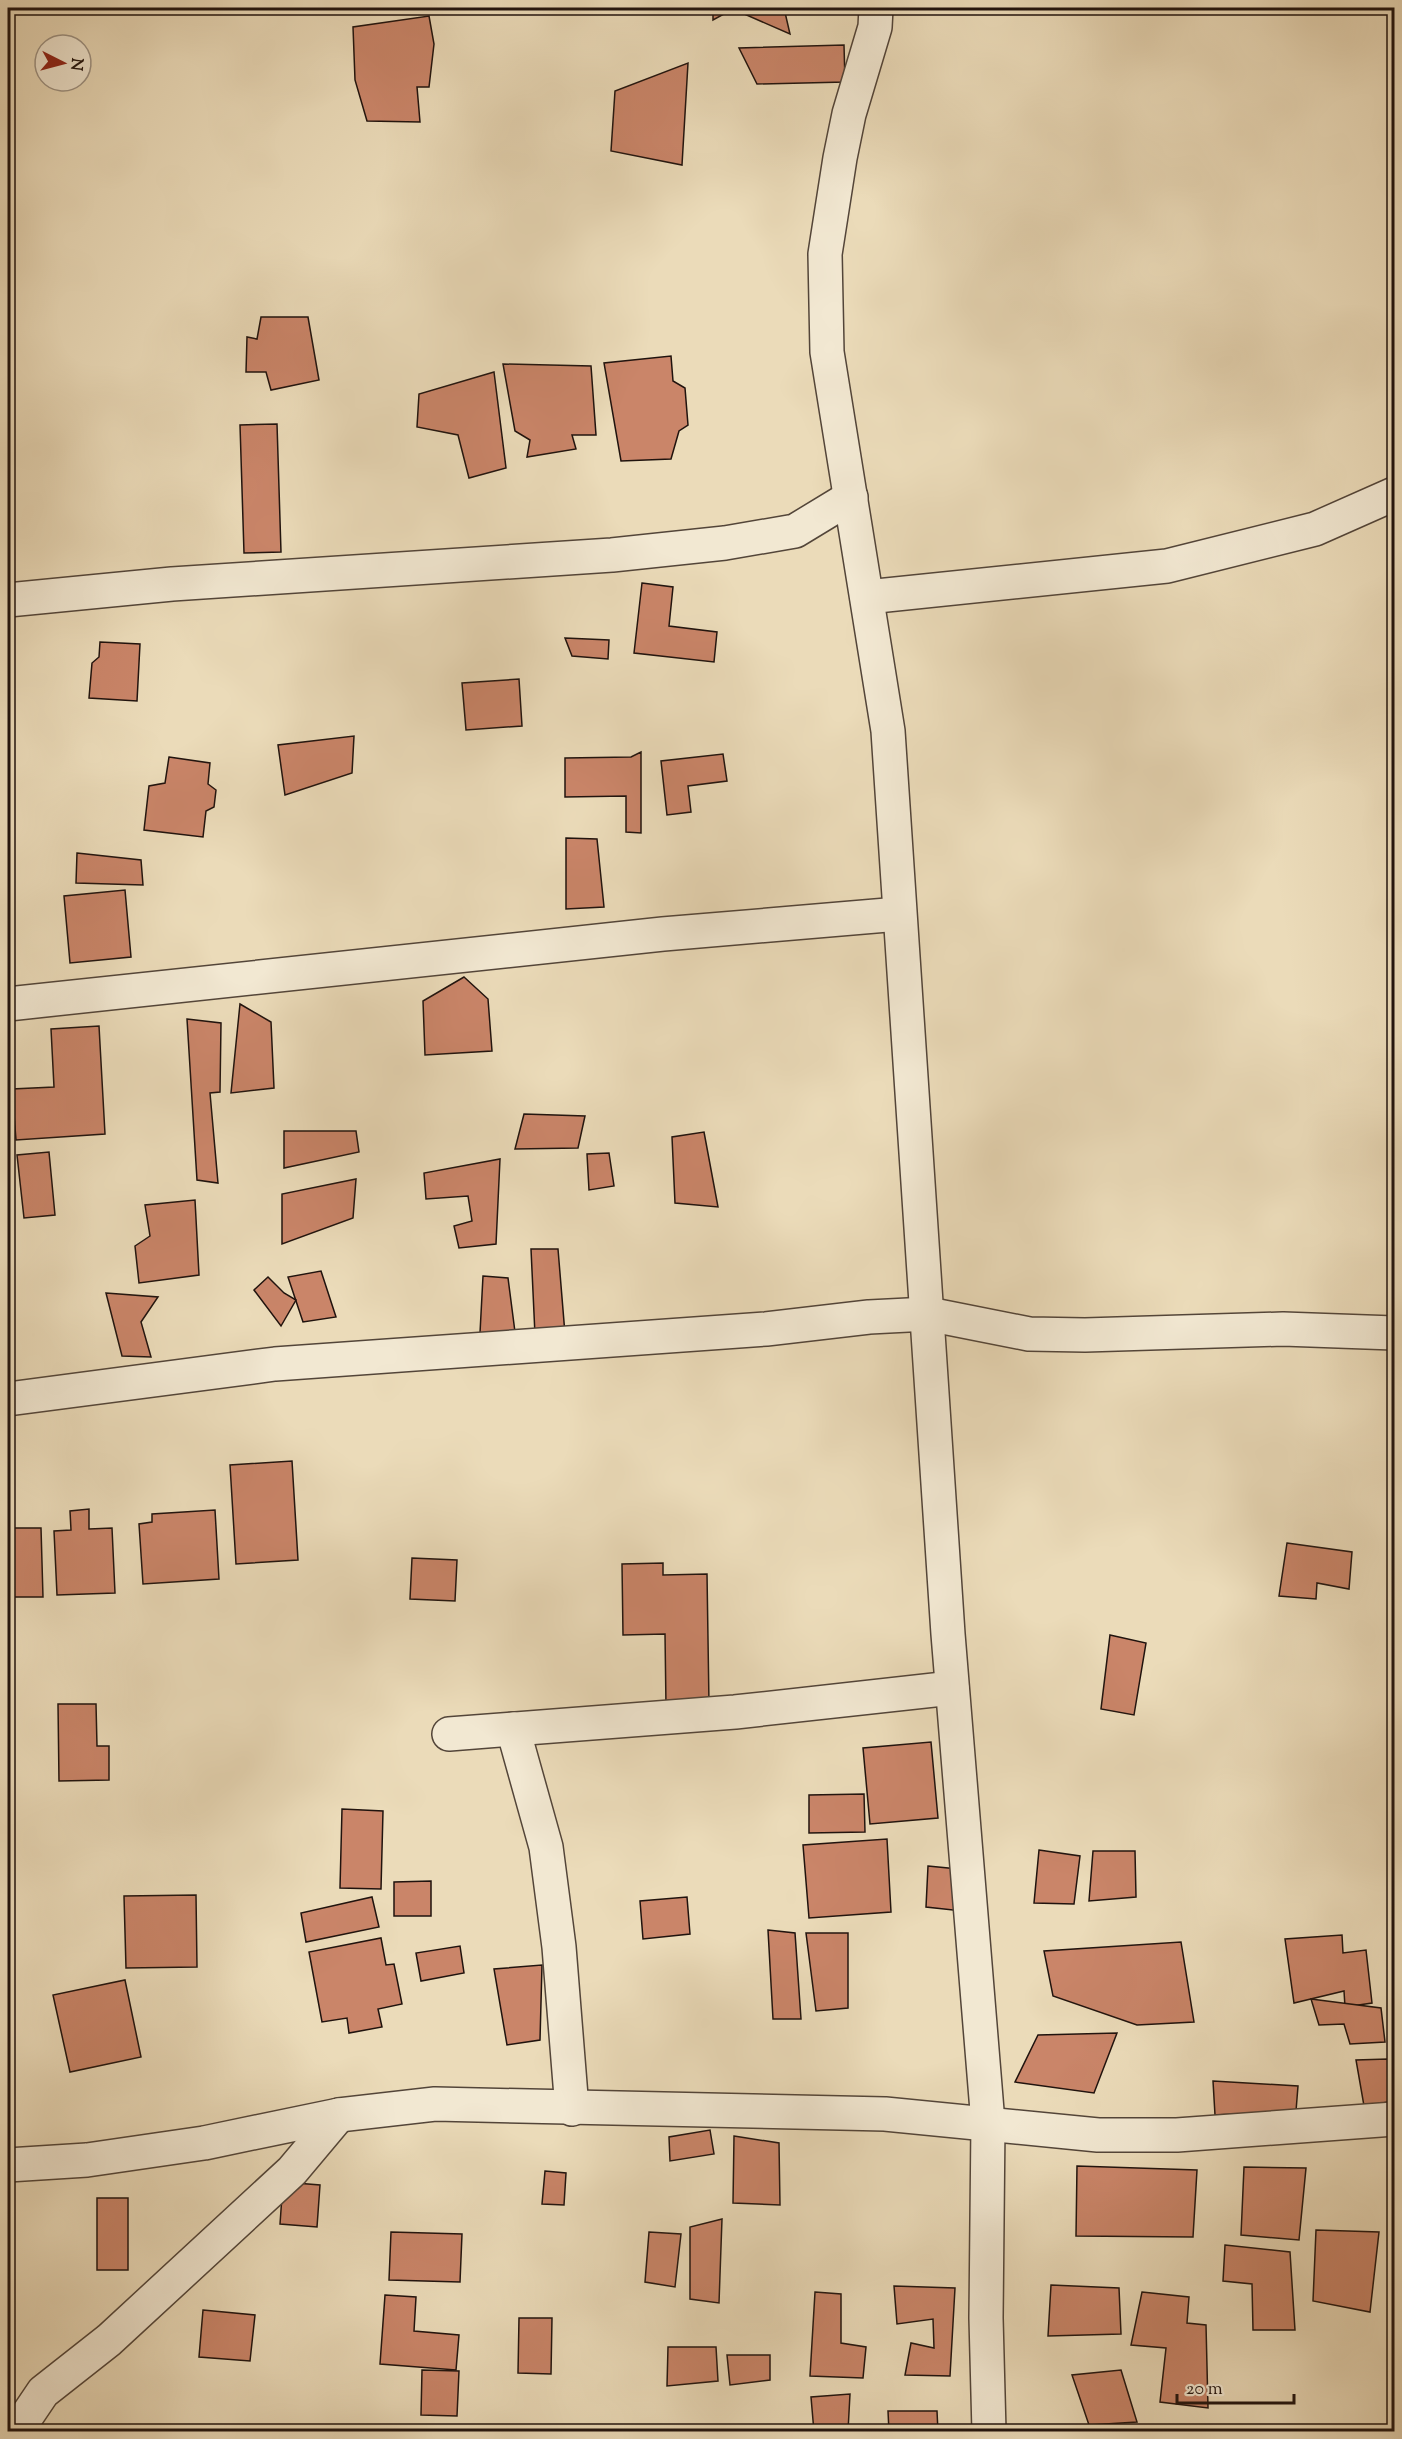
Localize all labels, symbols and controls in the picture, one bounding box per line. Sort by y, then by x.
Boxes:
north arrow [33,33,93,93]
text: N [63,57,88,72]
scale bar [1177,2367,1294,2405]
text: 20 m [1186,2377,1223,2403]

